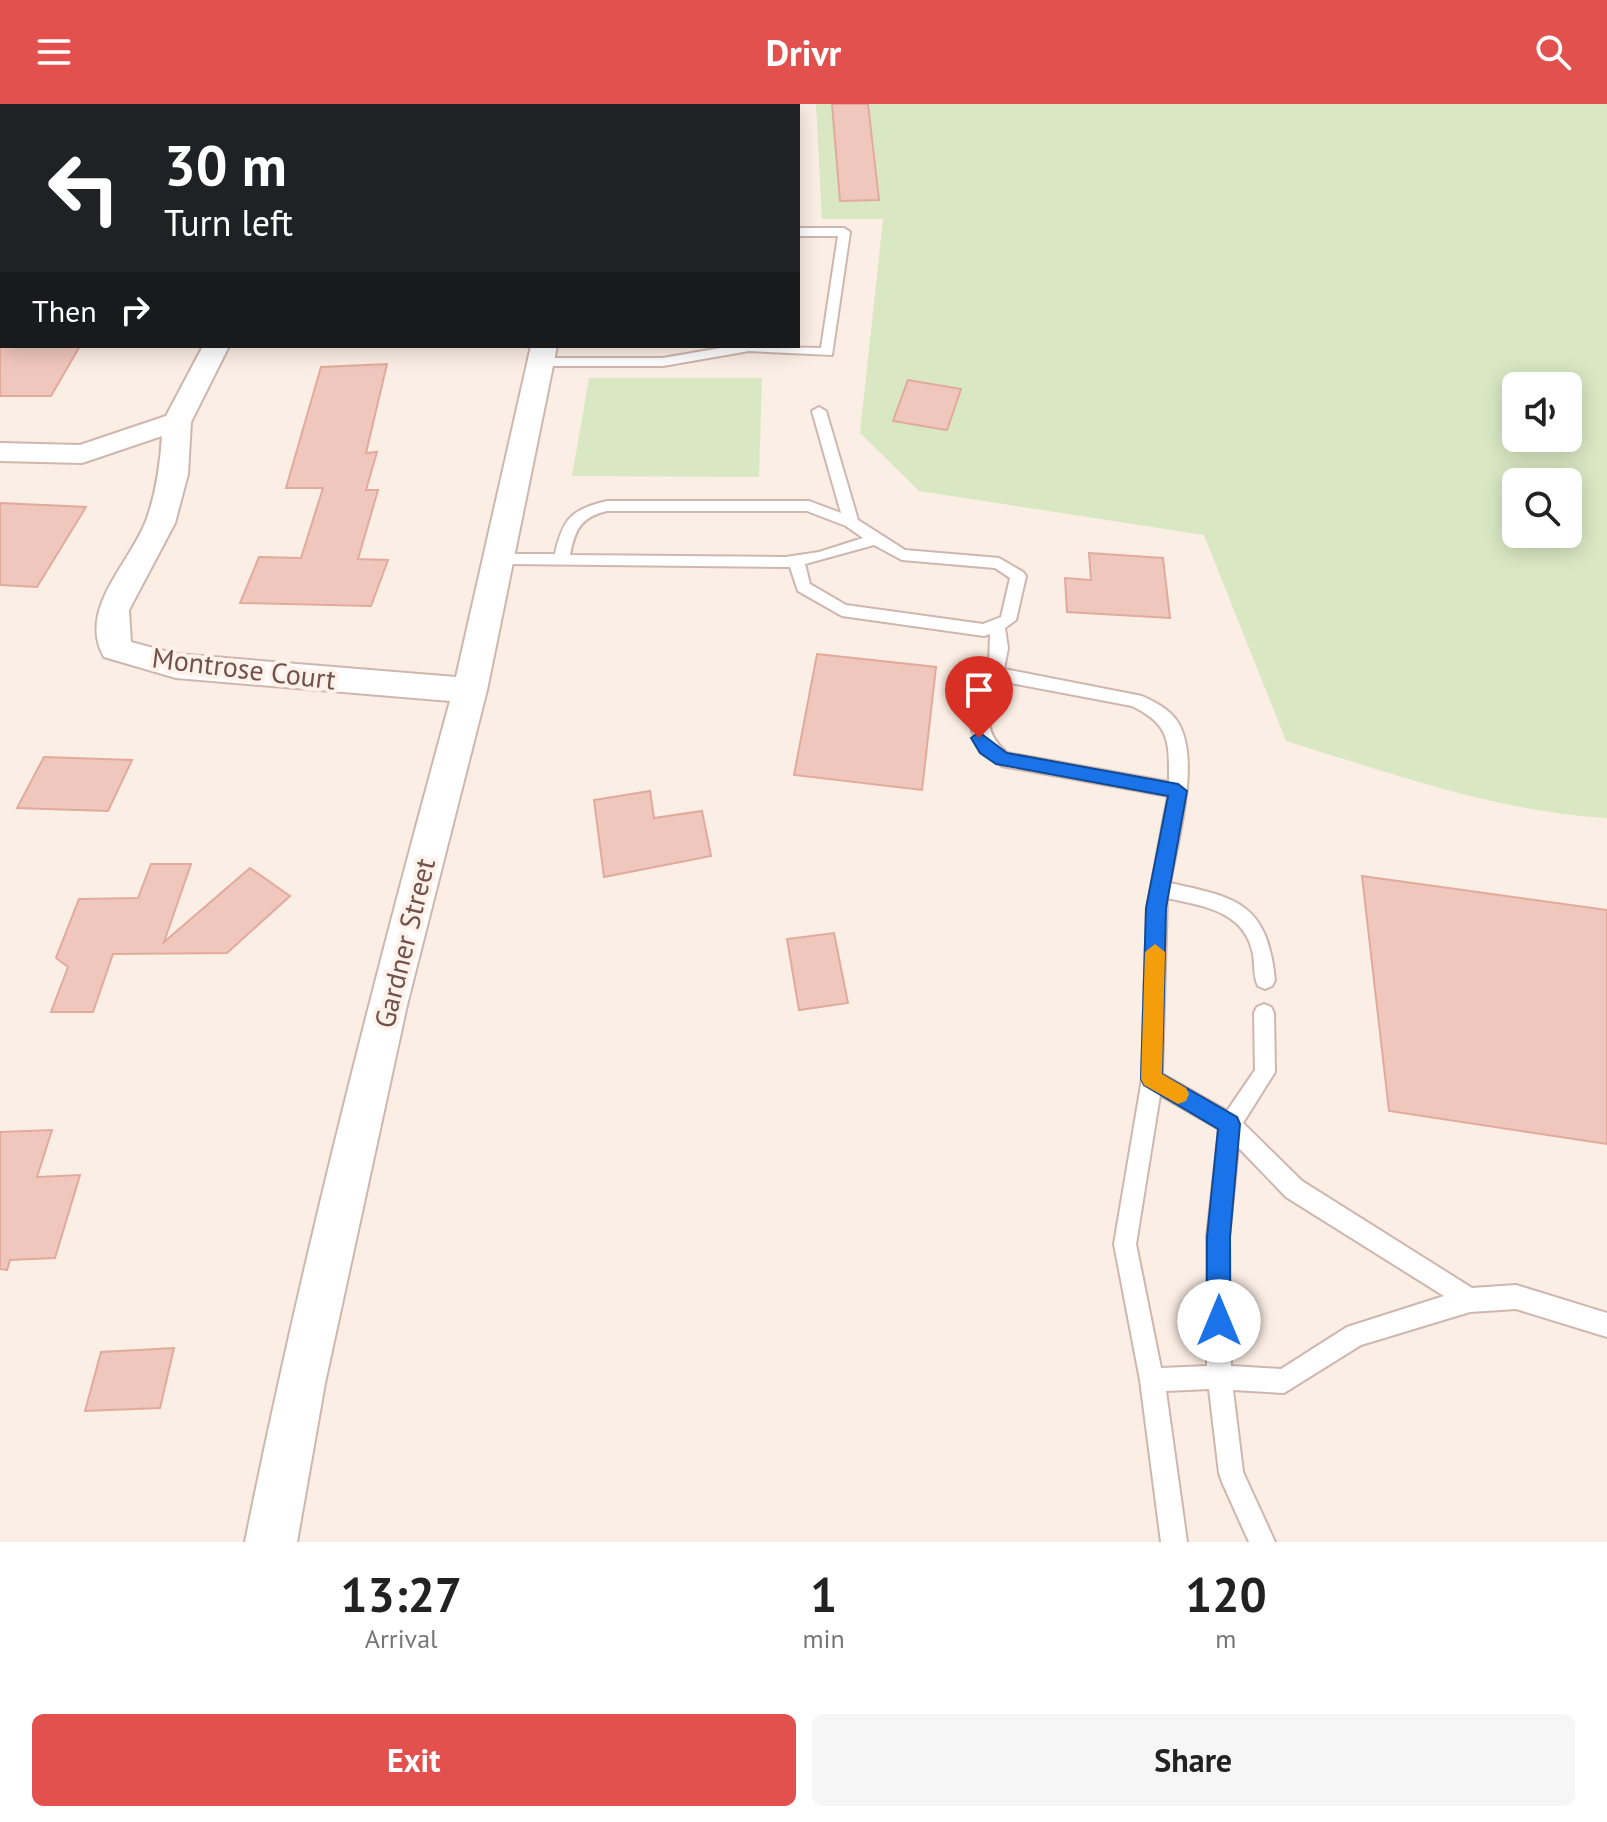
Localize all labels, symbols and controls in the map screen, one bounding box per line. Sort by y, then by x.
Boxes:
text: Drivr [766,29,841,76]
icon: menu [32,30,76,74]
icon: search [1531,30,1575,74]
text: 30 m [164,129,287,201]
icon: left [32,136,136,240]
text: Turn left [164,199,293,246]
icon: right [113,288,157,332]
text: Then [32,291,97,330]
map controls [1502,372,1582,548]
button: sound [1502,372,1582,452]
button: search [1502,468,1582,548]
street label: Montrose Court [150,638,339,698]
pin [945,656,1013,738]
icon: arrive [957,668,1001,712]
street label: Gardner Street [365,854,443,1032]
position arrow [1177,1279,1261,1363]
text: 13:27 [340,1563,462,1625]
text: 1 [810,1563,837,1625]
text: 120 [1185,1563,1267,1625]
text: Arrival [365,1622,438,1655]
text: min [802,1622,845,1655]
text: m [1215,1622,1236,1655]
button: Exit [32,1714,796,1806]
button: Share [812,1714,1575,1806]

